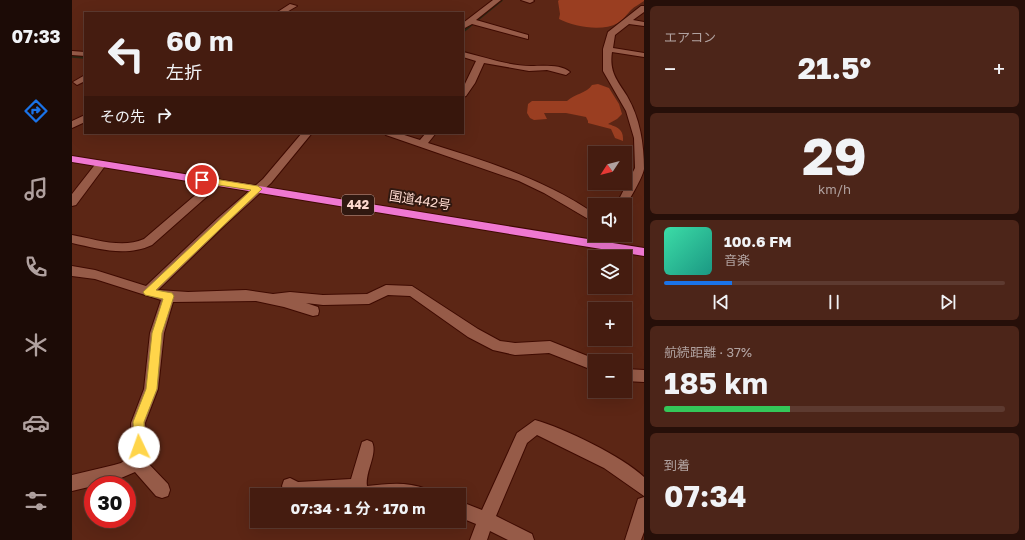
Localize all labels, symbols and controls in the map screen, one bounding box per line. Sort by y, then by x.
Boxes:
text: 60 m [166,24,233,57]
text: 07:33 [11,25,61,47]
icon: left [100,28,152,80]
text: エアコン [664,29,716,45]
text: 21.5° [798,50,871,86]
text: − [664,55,676,82]
text: + [993,55,1005,82]
text: 左折 [166,61,202,83]
icon: directions [22,97,50,125]
icon: right [153,104,175,126]
text: その先 [100,107,145,125]
text: 29 [802,124,867,186]
north arrow [588,146,632,190]
map controls [588,146,632,398]
pin [185,163,219,197]
icon: arrive [191,169,213,191]
icon: music [22,175,50,203]
text: km/h [818,181,851,197]
street label: 国道442号 [388,187,452,213]
road number: 442 [342,195,374,215]
button: sound [588,198,632,242]
text: 100.6 FM [724,232,792,250]
button: layers [588,250,632,294]
text: 音楽 [724,252,750,268]
icon: phone [22,253,50,281]
icon: previous [710,291,732,313]
icon: pause [823,291,845,313]
icon: next [937,291,959,313]
button: + [588,302,632,346]
icon: climate [22,331,50,359]
text: 航続距離 · 37% [664,344,752,360]
button: − [588,354,632,398]
text: 185 km [664,365,768,401]
icon: car [22,409,50,437]
position arrow [118,426,160,468]
text: 到着 [664,457,690,473]
speed limit sign: 30 [84,476,136,528]
text: 07:34 [664,478,747,514]
icon: filters [22,487,50,515]
text: 07:34 · 1 分 · 170 m [291,499,425,517]

